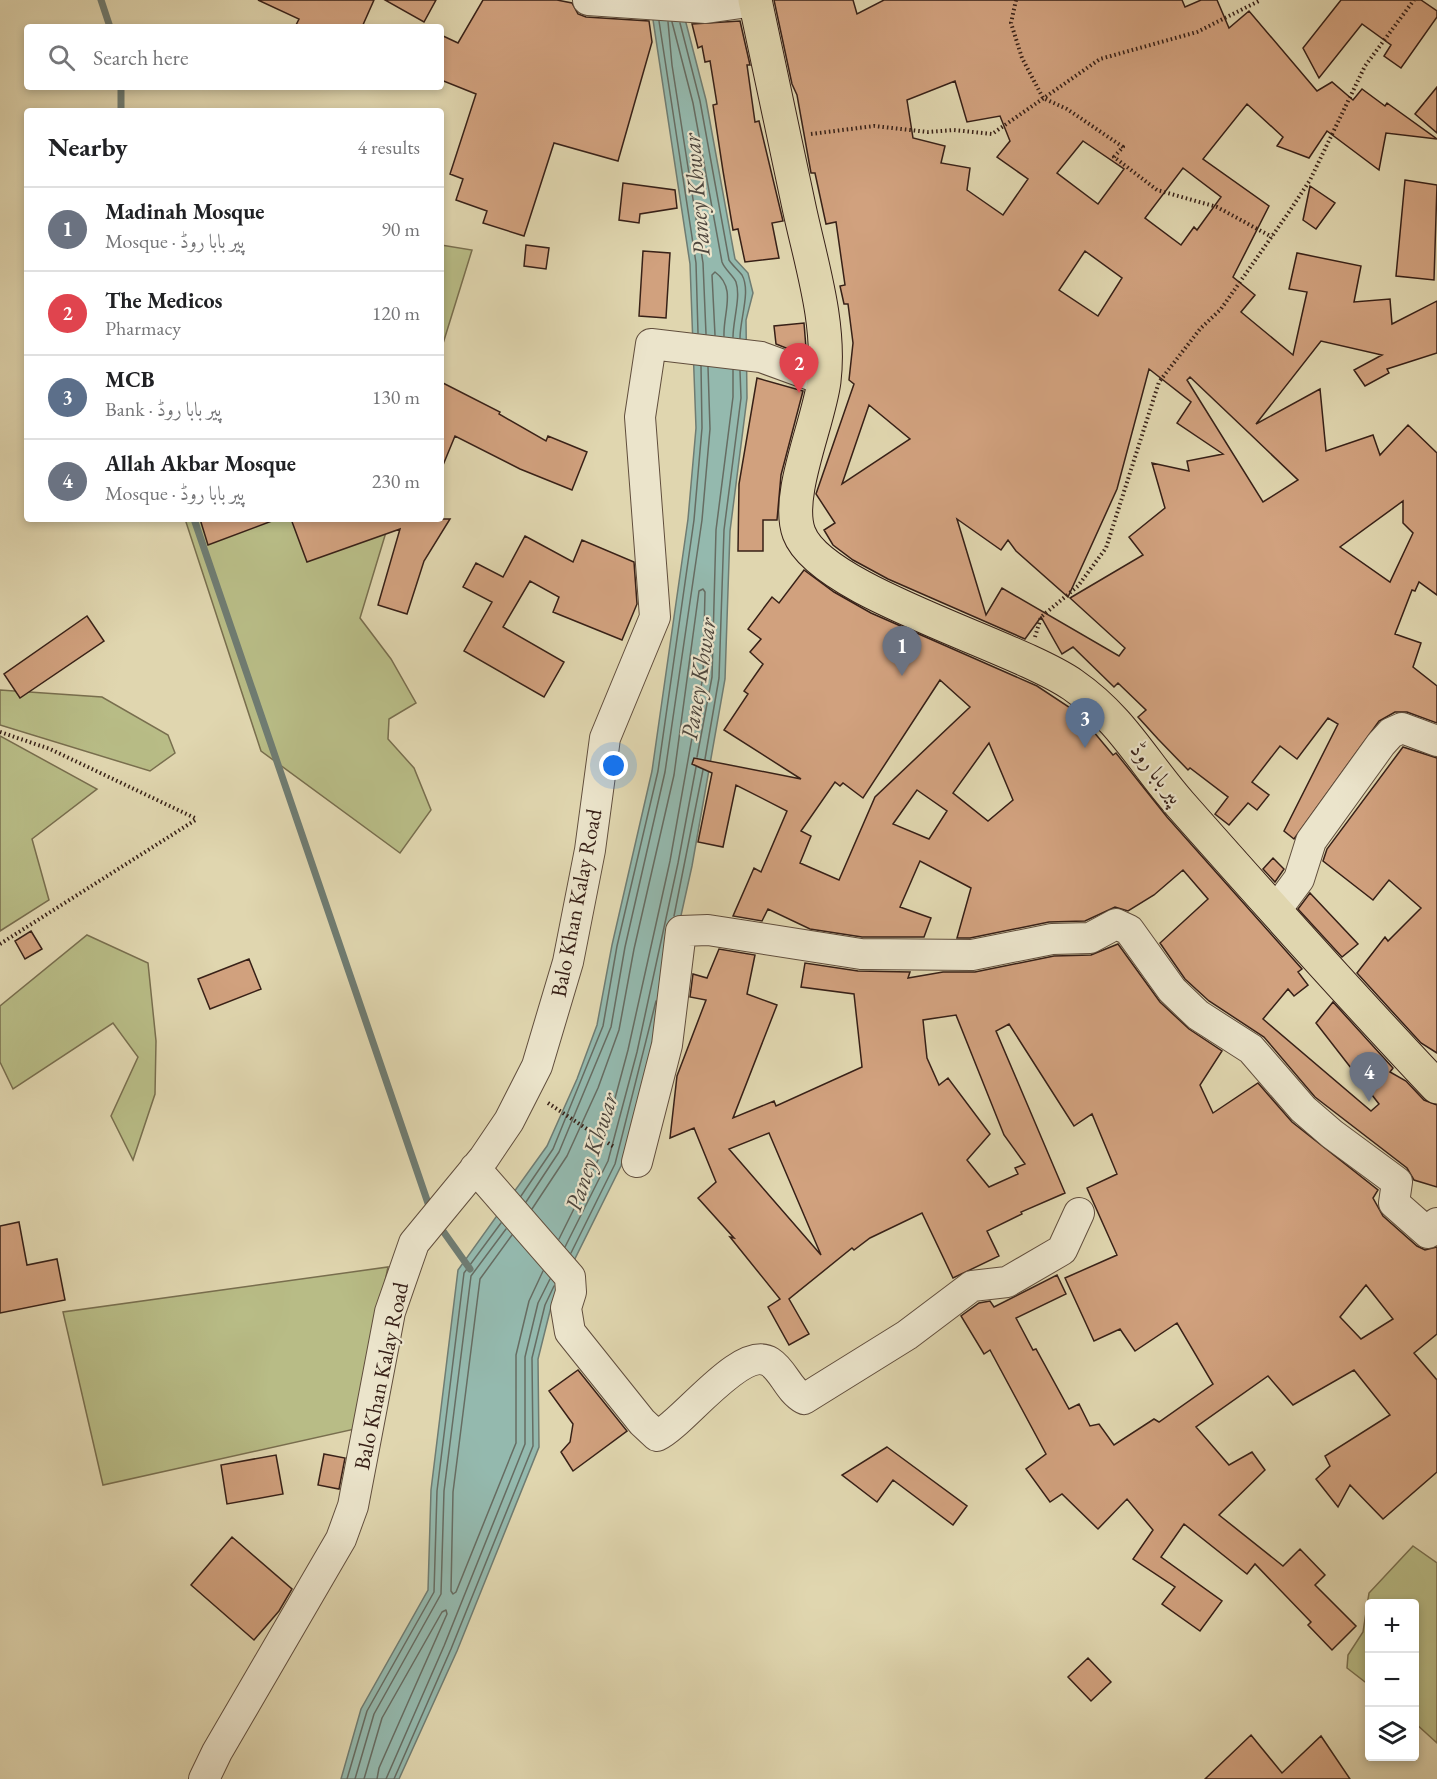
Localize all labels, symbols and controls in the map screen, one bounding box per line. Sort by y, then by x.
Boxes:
search box [24,24,444,90]
icon: search [45,41,78,74]
text: Search here [93,43,188,72]
text: Nearby [48,130,128,164]
water label: Paney Khwar [675,130,717,258]
text: 4 results [357,134,420,160]
text: Madinah Mosque [105,197,264,226]
text: 1 [62,216,73,242]
text: 90 m [381,216,420,242]
text: Mosque · پیر بابا روڈ [105,228,244,254]
text: The Medicos [105,286,222,315]
text: 2 [62,300,73,326]
text: 120 m [372,300,420,326]
text: Pharmacy [105,315,181,341]
pin: 2 [780,344,818,393]
text: MCB [105,365,155,394]
text: 3 [62,384,73,410]
text: 130 m [372,384,420,410]
text: Bank · پیر بابا روڈ [105,396,221,422]
text: Allah Akbar Mosque [105,449,296,478]
text: 4 [62,468,73,494]
text: 230 m [372,468,420,494]
text: Mosque · پیر بابا روڈ [105,480,244,506]
water label: Paney Khwar [673,614,723,742]
pin: 1 [882,626,922,676]
pin: 3 [1066,698,1104,748]
street label: پیر بابا روڈ [1122,736,1191,813]
your location [599,751,628,780]
street label: Balo Khan Kalay Road [544,806,609,1000]
pin: 4 [1350,1052,1388,1102]
water label: Paney Khwar [557,1087,625,1215]
street label: Balo Khan Kalay Road [347,1279,415,1472]
map controls [1365,1599,1419,1761]
button: + [1365,1599,1419,1653]
button: − [1365,1653,1419,1707]
button: layers [1365,1707,1419,1761]

